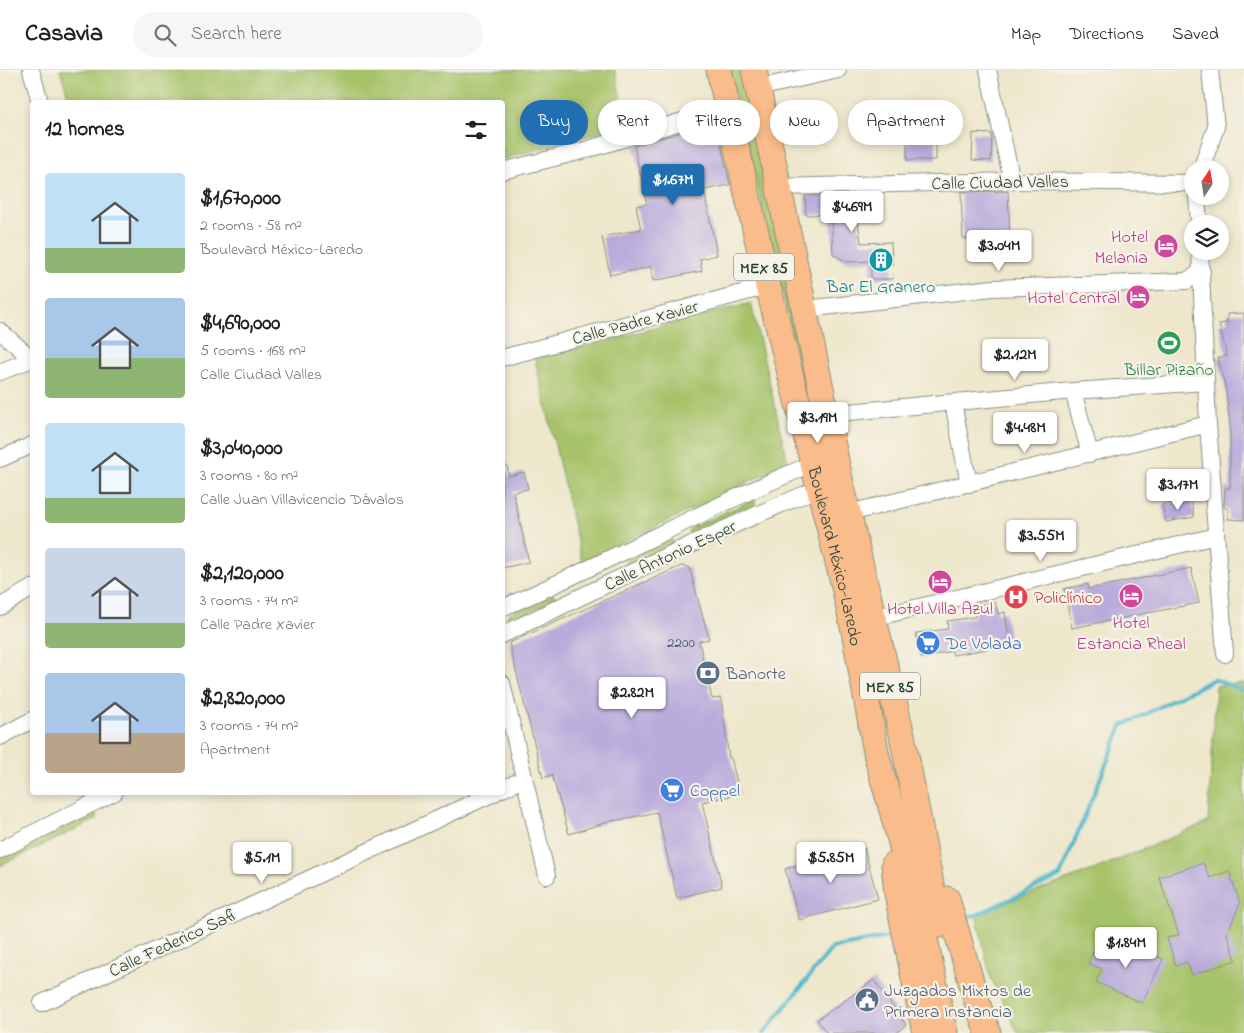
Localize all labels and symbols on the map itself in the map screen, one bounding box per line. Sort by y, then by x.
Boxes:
north arrow [1184,160,1229,205]
pin: $1.67M [632,164,714,206]
street label: Calle Ciudad Valles [931,170,1069,198]
pin: $4.69M [811,190,893,233]
place label: Hotel Melania [1094,225,1148,272]
pin: $3.04M [958,230,1040,272]
hotel icon: Hotel Melania [1153,233,1179,259]
building icon: Bar El Granero [868,247,894,273]
road number: MEX 85 [734,253,794,280]
place label: Bar El Granero [826,275,935,301]
hotel icon: Hotel Central [1125,284,1151,310]
place label: Hotel Central [1027,286,1120,312]
street label: Calle Padre Xavier [570,295,702,353]
sports icon: Billar Pizaño [1156,330,1182,356]
pin: $2.12M [974,338,1056,381]
place label: Billar Pizaño [1123,358,1214,384]
pin: $3.19M [777,402,859,444]
pin: $4.48M [984,412,1066,454]
street label: Boulevard México-Laredo [799,463,867,648]
pin: $3.17M [1137,468,1219,511]
street label: Calle Antonio Esper [601,515,742,599]
pin: $3.55M [1000,520,1082,562]
hotel icon: Hotel Villa Azul [927,569,953,595]
hotel icon: Hotel Estancia Rheal [1118,583,1144,609]
hospital icon: Policlínico [1003,584,1029,610]
place label: Policlínico [1034,586,1102,612]
place label: Hotel Villa Azul [887,597,993,623]
place label: Hotel Estancia Rheal [1076,611,1186,658]
supermarket icon: De Volada [915,630,941,656]
house number: 2200 [667,632,695,654]
place label: De Volada [945,632,1022,658]
bank icon: Banorte [695,660,721,686]
place label: Banorte [725,662,787,688]
road number: MEX 85 [860,672,920,700]
pin: $2.82M [591,676,673,719]
supermarket icon: Coppel [659,777,685,803]
place label: Coppel [690,779,740,805]
pin: $5.1M [227,842,297,884]
pin: $5.85M [790,842,872,884]
street label: Calle Federico Safi [105,903,243,985]
pin: $1.84M [1085,926,1167,969]
place label: Juzgados Mixtos de Primera Instancia [884,979,1032,1026]
public building icon: Juzgados Mixtos de Primera Instancia [854,987,880,1013]

